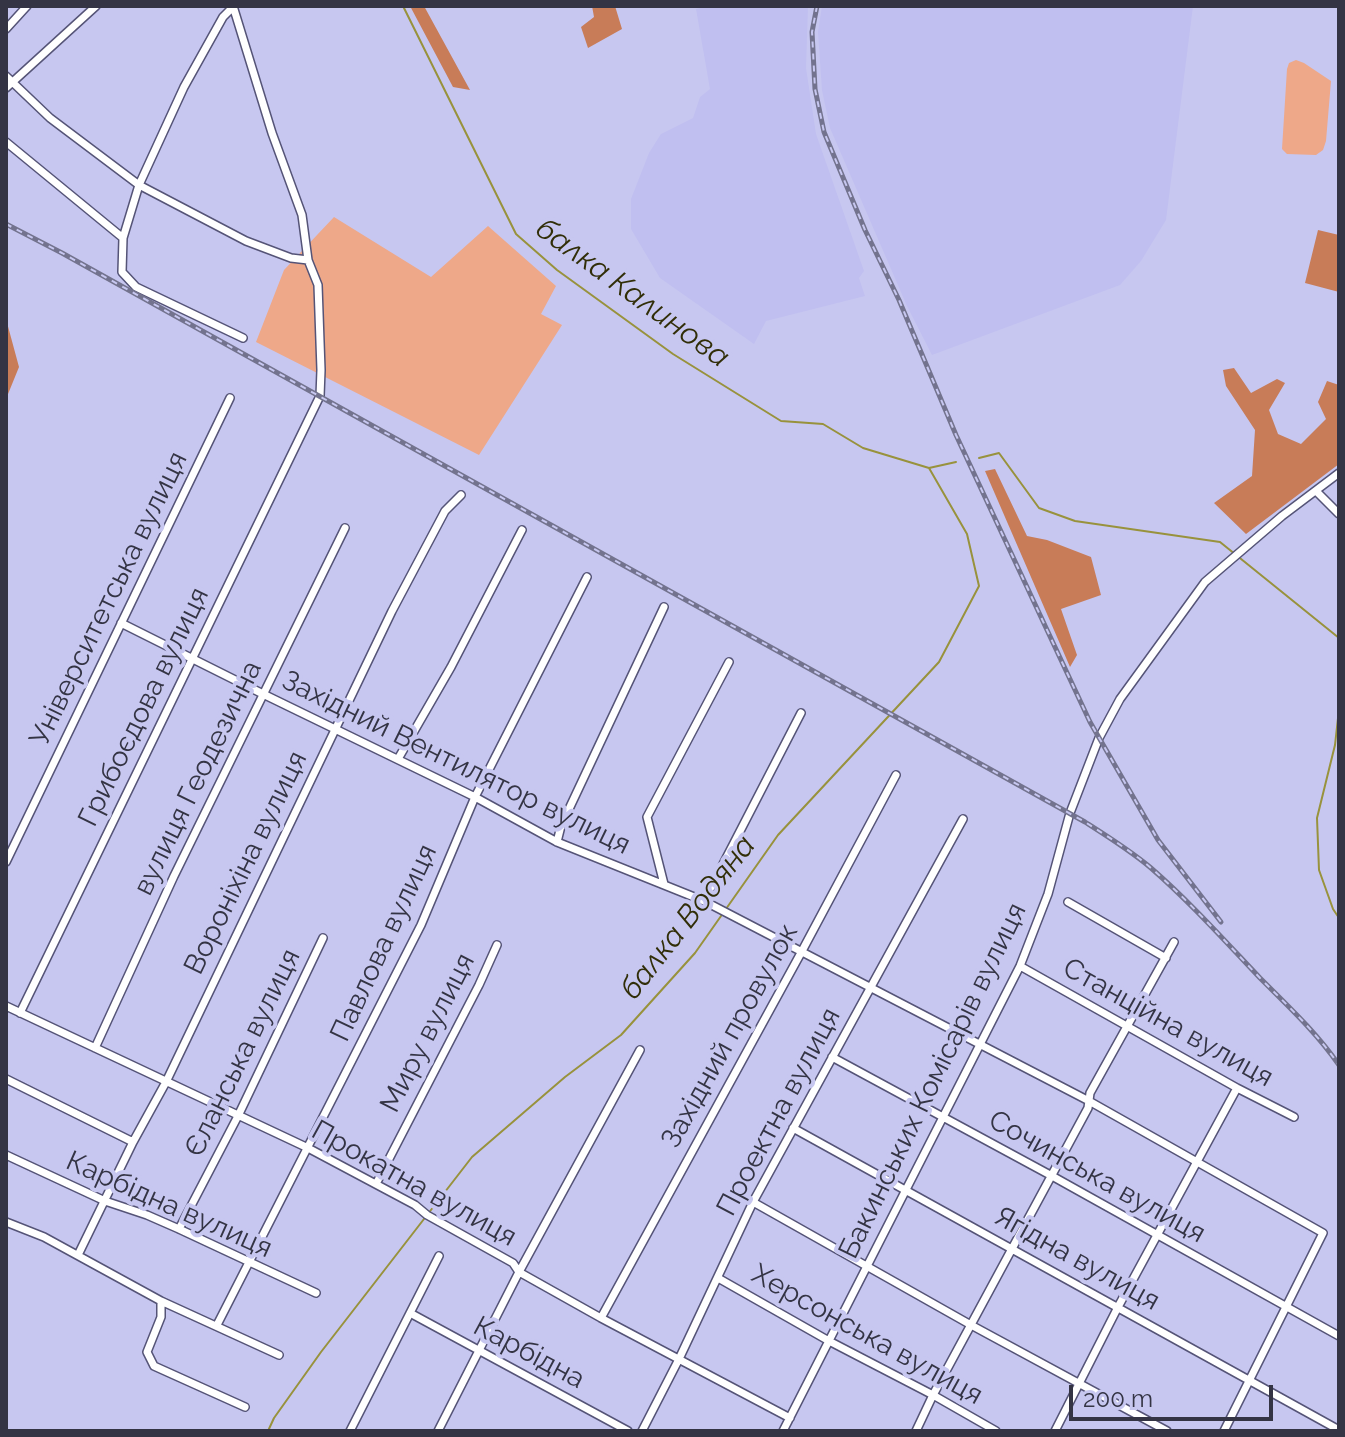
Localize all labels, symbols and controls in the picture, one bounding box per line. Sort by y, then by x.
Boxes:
water label: балка Калинова [528,211,736,375]
street label: Університетська вулиця [23,447,195,751]
street label: Грибоєдова вулиця [72,582,216,832]
street label: вулиця Геодезична [127,655,269,901]
street label: Західний Вентилятор вулиця [276,664,636,862]
street label: Вороніхіна вулиця [177,746,315,980]
water label: балка Водяна [613,829,763,1007]
street label: Павлова вулиця [324,839,444,1047]
street label: Бакинських Комісарів вулиця [832,898,1034,1264]
street label: Західний провулок [654,918,806,1154]
street label: Єланська вулиця [178,944,308,1162]
street label: Миру вулиця [374,948,482,1118]
street label: Станційна вулиця [1057,951,1279,1095]
street label: Проектна вулиця [710,1002,848,1222]
street label: Сочинська вулиця [983,1103,1211,1251]
street label: Прокатна вулиця [306,1114,522,1254]
street label: Карбідна вулиця [61,1145,277,1265]
street label: Ягідна вулиця [989,1200,1165,1318]
street label: Херсонська вулиця [746,1258,988,1412]
street label: Карбідна [468,1310,590,1396]
scale bar [1073,1369,1277,1419]
text: 200 m [1083,1384,1153,1413]

